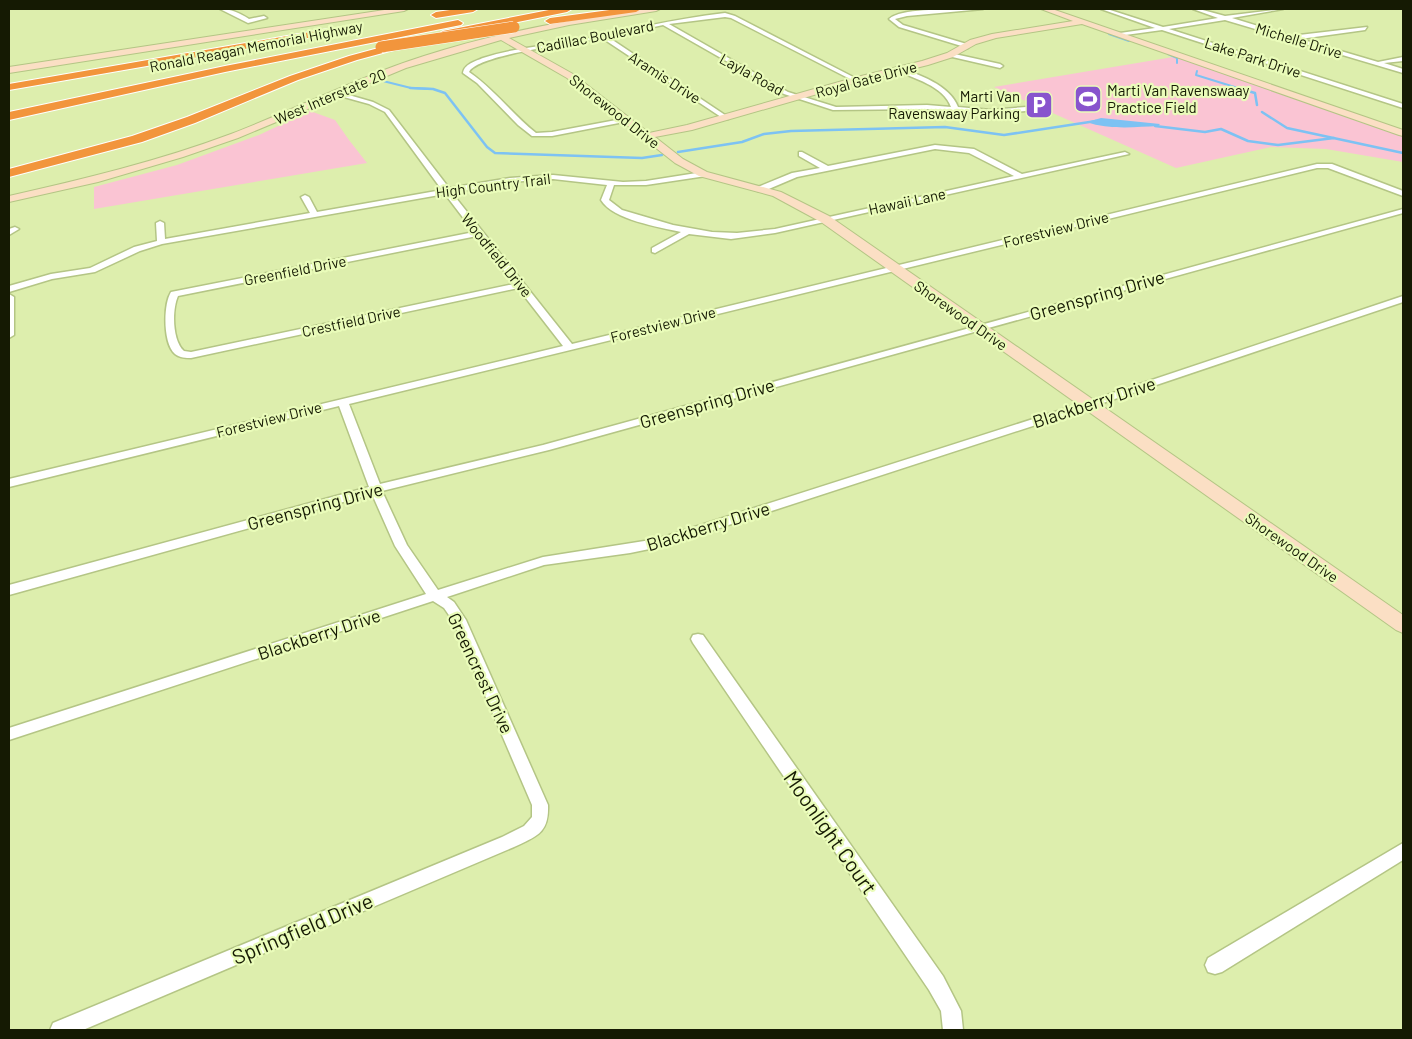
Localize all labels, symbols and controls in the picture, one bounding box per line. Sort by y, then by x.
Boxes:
street label: Ronald Reagan Memorial Highway [148,16,364,75]
street label: Cadillac Boulevard [535,16,655,56]
street label: Michelle Drive [1254,18,1344,62]
street label: Lake Park Drive [1203,33,1303,81]
street label: Aramis Drive [626,47,704,107]
street label: Layla Road [717,49,787,99]
street label: Royal Gate Drive [813,57,919,101]
street label: West Interstate 20 [271,64,389,128]
street label: Shorewood Drive [566,70,664,152]
place label: Marti Van Ravenswaay Practice Field [1107,81,1250,116]
sports icon: Marti Van Ravenswaay Practice Field [1073,84,1103,114]
place label: Marti Van Ravenswaay Parking [888,87,1020,122]
parking icon: Marti Van Ravenswaay Parking [1024,90,1054,120]
street label: High Country Trail [435,169,551,201]
street label: Hawaii Lane [867,184,947,218]
street label: Forestview Drive [1001,207,1111,251]
street label: Woodfield Drive [458,210,536,300]
street label: Greenfield Drive [242,251,348,289]
street label: Greenspring Drive [1027,265,1167,325]
street label: Shorewood Drive [911,276,1011,354]
street label: Crestfield Drive [300,302,402,340]
street label: Forestview Drive [608,302,718,346]
street label: Blackberry Drive [1030,372,1158,432]
street label: Greenspring Drive [637,373,777,433]
street label: Forestview Drive [214,397,324,441]
street label: Greenspring Drive [245,477,385,535]
street label: Blackberry Drive [644,497,772,555]
street label: Shorewood Drive [1242,508,1342,586]
street label: Blackberry Drive [255,604,383,664]
street label: Greencrest Drive [443,609,519,737]
street label: Moonlight Court [779,766,883,898]
street label: Springfield Drive [228,887,376,969]

